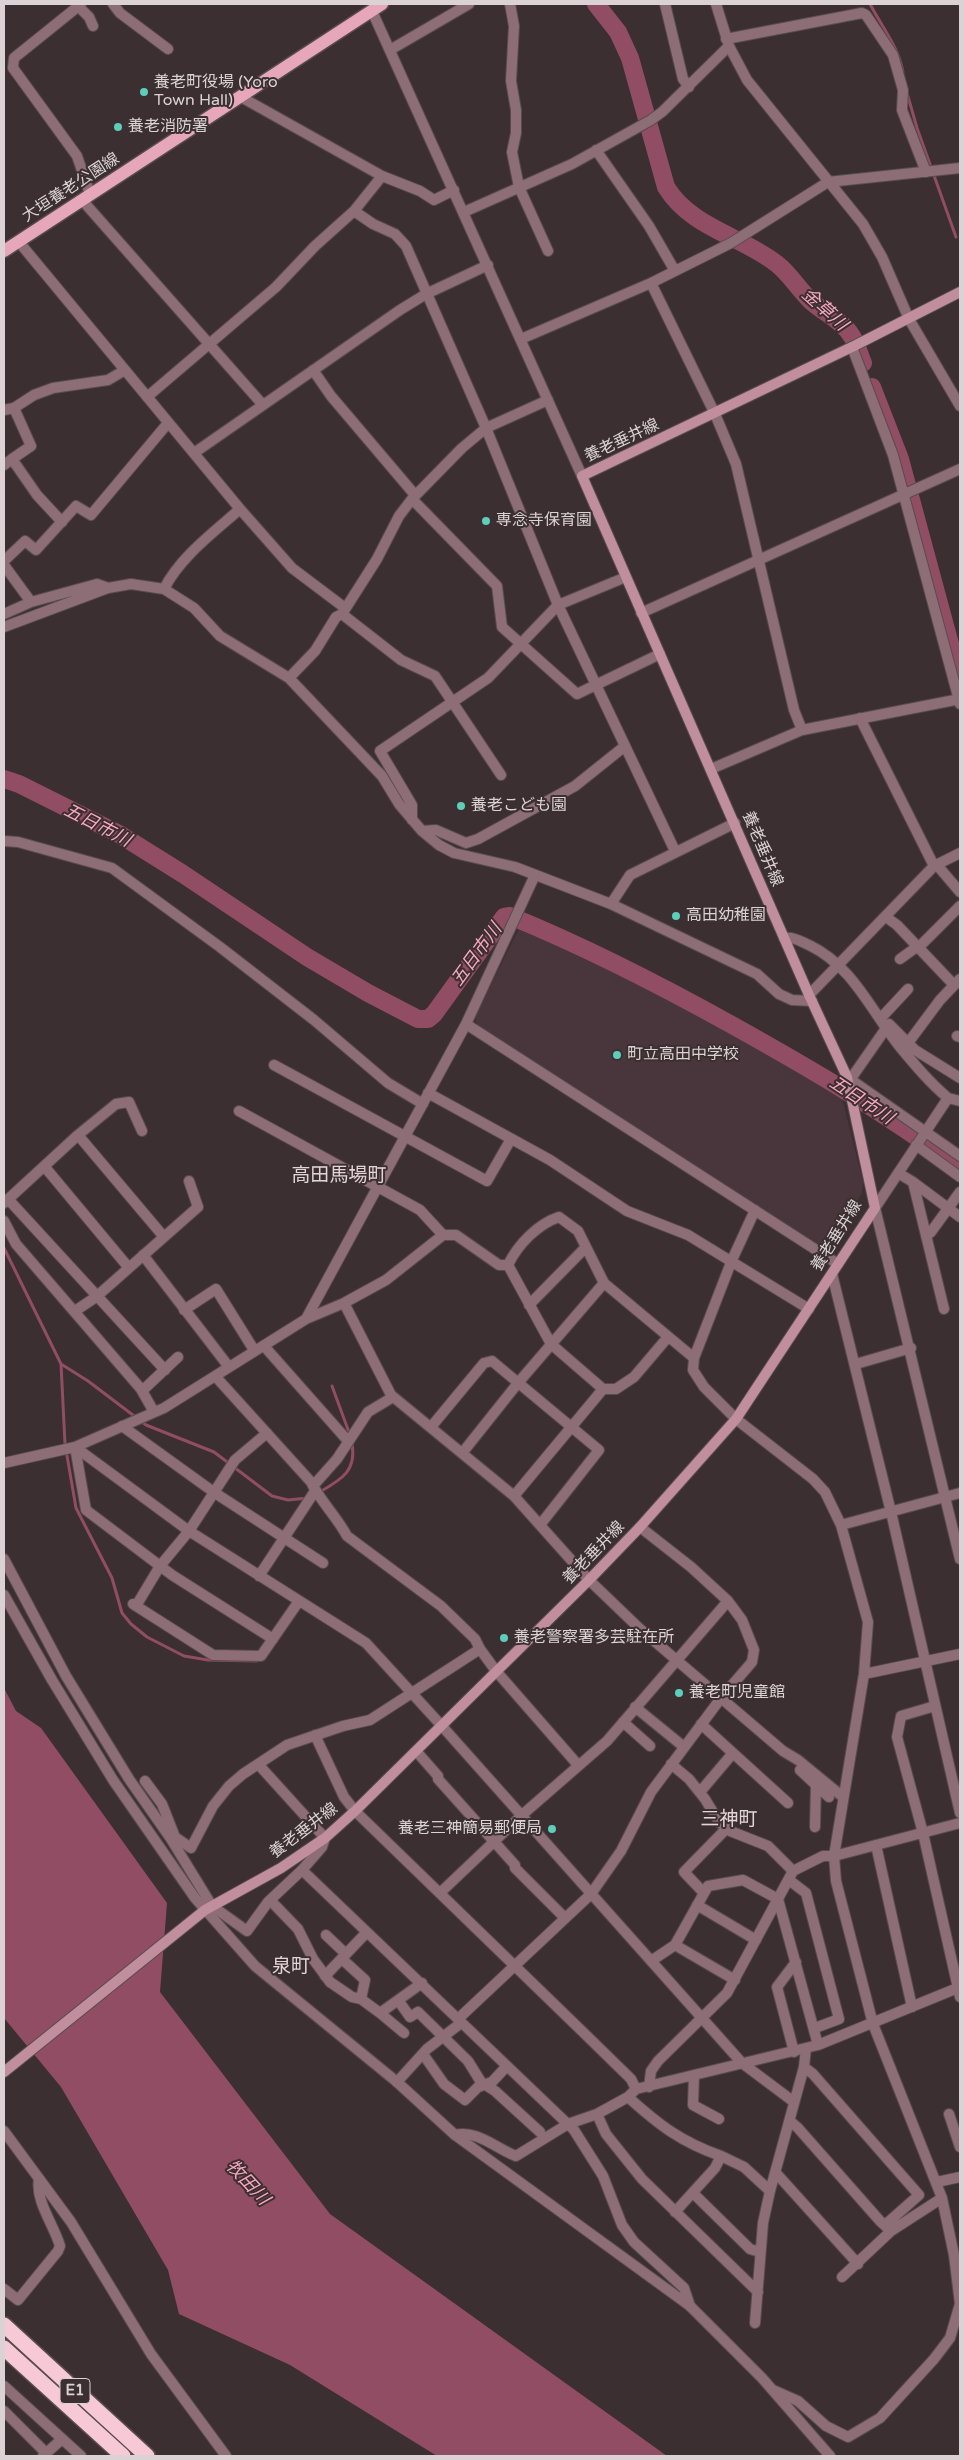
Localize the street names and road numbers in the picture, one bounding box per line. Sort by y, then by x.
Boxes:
street label: 大垣養老公園線 [19,149,123,227]
street label: 養老垂井線 [582,415,662,467]
street label: 養老垂井線 [738,808,786,890]
street label: 養老垂井線 [808,1197,866,1275]
street label: 養老垂井線 [559,1518,629,1588]
street label: 養老垂井線 [266,1799,342,1863]
road number: E1 [60,2378,90,2404]

